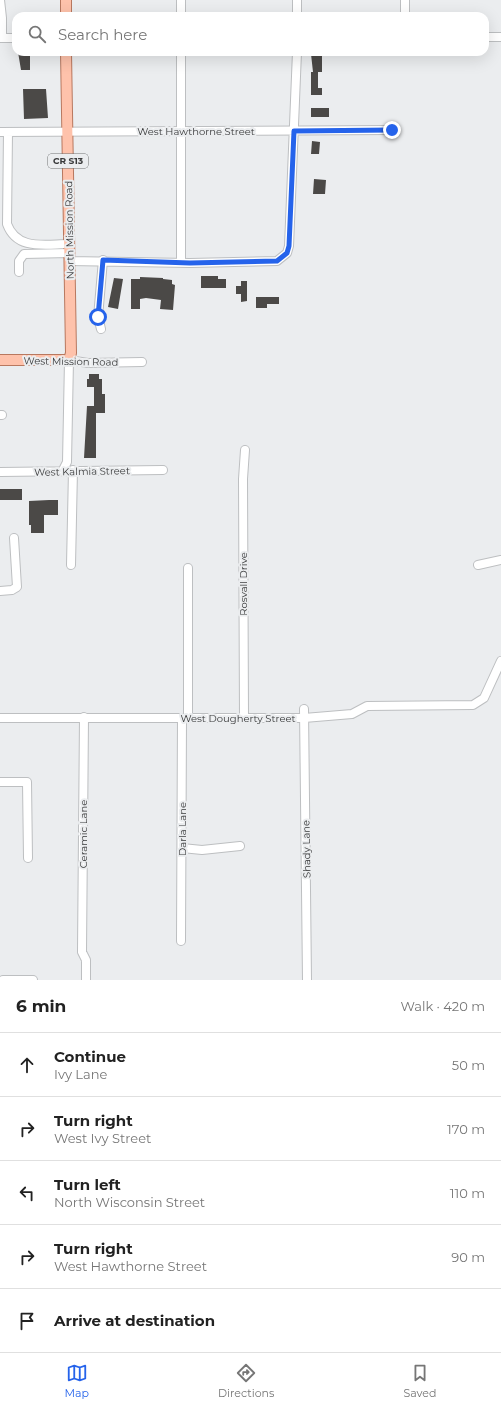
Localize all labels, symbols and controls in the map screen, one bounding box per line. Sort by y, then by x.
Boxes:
search box [12,12,489,56]
icon: search [26,23,48,45]
text: Search here [58,25,147,44]
route end [383,121,401,139]
street label: West Hawthorne Street [137,125,255,138]
road number: CR S13 [48,154,88,168]
street label: North Mission Road [62,181,77,279]
route start [89,308,107,326]
street label: West Mission Road [24,354,118,369]
street label: West Kalmia Street [34,464,130,479]
street label: Rosvall Drive [237,552,250,616]
street label: West Dougherty Street [180,712,296,725]
street label: Ceramic Lane [77,800,90,868]
street label: Darla Lane [176,802,189,856]
street label: Shady Lane [299,820,314,878]
text: 6 min [16,996,66,1016]
text: Walk · 420 m [401,998,485,1014]
text: Continue [54,1047,126,1066]
icon: ahead [16,1054,38,1076]
text: 50 m [452,1057,485,1073]
text: Ivy Lane [54,1066,107,1082]
text: Turn right [54,1111,133,1130]
icon: right [16,1118,38,1140]
text: 170 m [447,1121,485,1137]
text: West Ivy Street [54,1130,151,1146]
text: Turn left [54,1175,121,1194]
icon: left [16,1182,38,1204]
text: 110 m [450,1185,485,1201]
text: North Wisconsin Street [54,1194,205,1210]
text: Turn right [54,1239,133,1258]
icon: right [16,1246,38,1268]
text: 90 m [451,1249,485,1265]
text: West Hawthorne Street [54,1258,207,1274]
icon: arrive [16,1310,38,1332]
text: Arrive at destination [54,1311,215,1330]
tab: Map [65,1362,89,1400]
tab: Directions [218,1362,274,1400]
tab: Saved [403,1362,436,1400]

